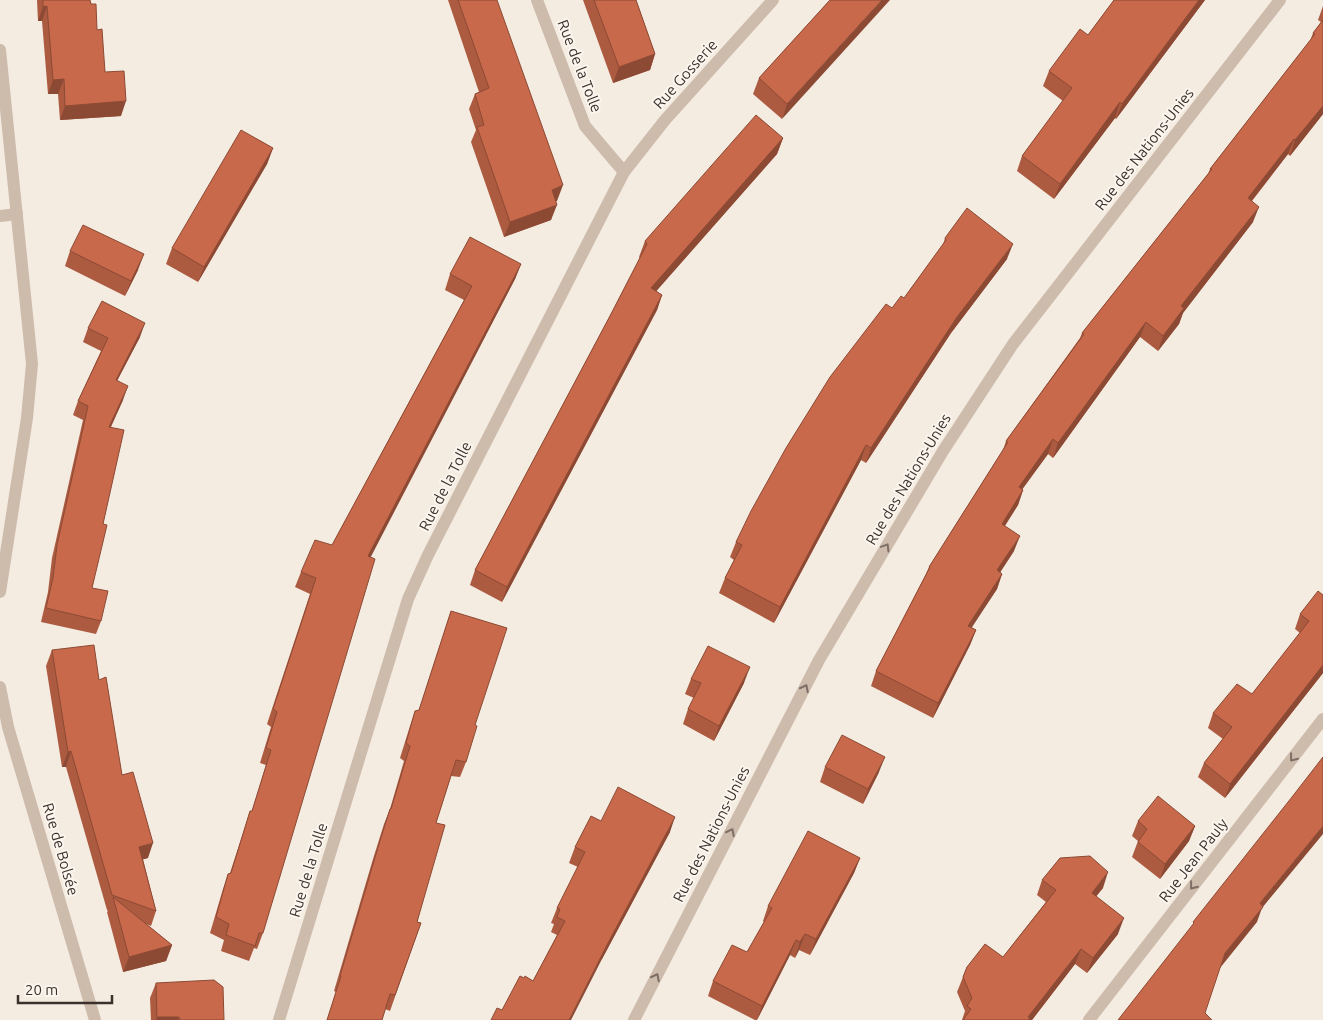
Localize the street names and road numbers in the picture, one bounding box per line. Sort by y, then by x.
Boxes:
street label: Rue de la Tolle [555,17,605,115]
street label: Rue Gosserie [649,36,721,112]
street label: Rue des Nations-Unies [1091,85,1197,213]
street label: Rue des Nations-Unies [862,410,954,548]
street label: Rue de la Tolle [415,439,475,533]
street label: Rue des Nations-Unies [669,763,753,905]
street label: Rue de Bolsée [40,801,82,897]
street label: Rue Jean Pauly [1155,815,1231,905]
street label: Rue de la Tolle [286,821,330,919]

